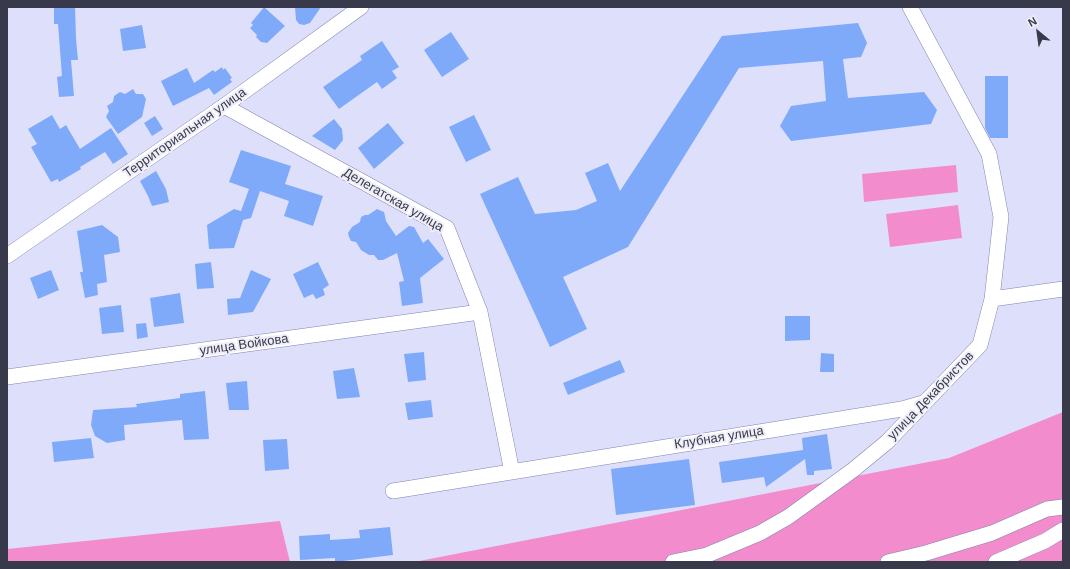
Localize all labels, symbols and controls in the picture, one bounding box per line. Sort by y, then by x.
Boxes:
north arrow [1018,12,1058,52]
text: N [1026,14,1039,29]
street label: Территориальная улица [121,85,249,181]
street label: Делегатская улица [340,165,446,235]
street label: улица Войкова [199,331,289,359]
street label: улица Декабристов [885,349,977,443]
street label: Клубная улица [673,423,765,453]

